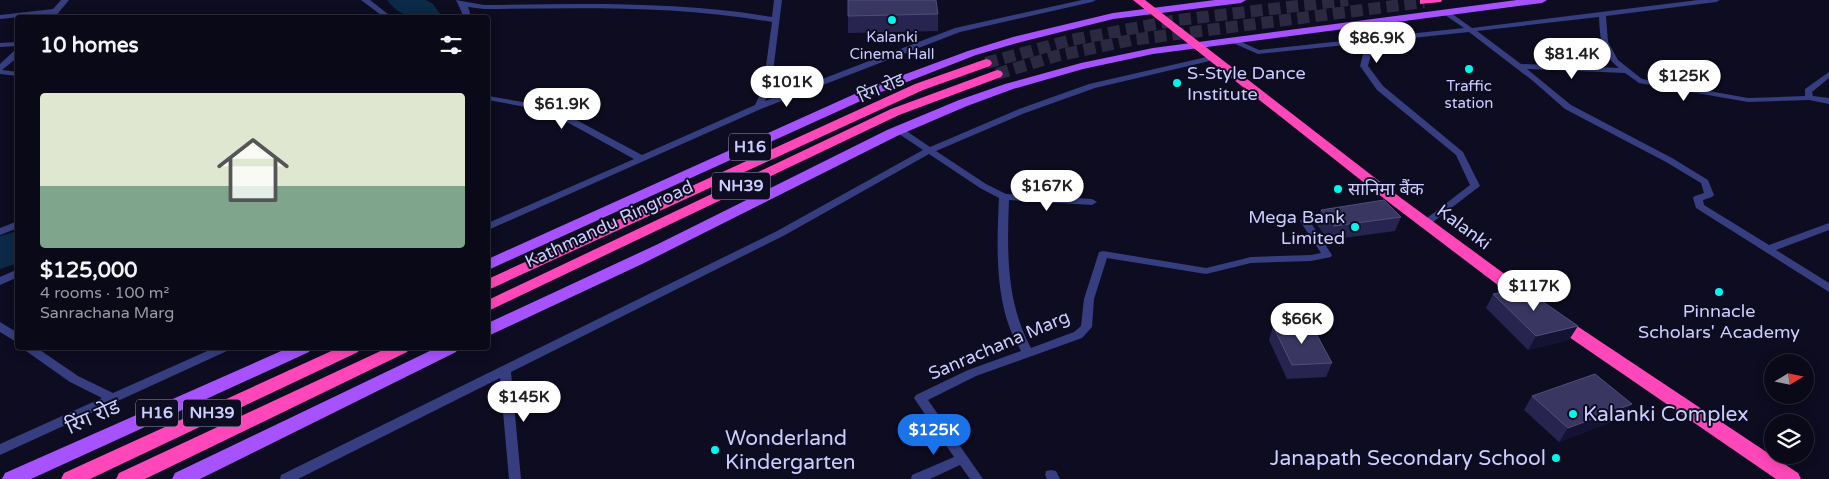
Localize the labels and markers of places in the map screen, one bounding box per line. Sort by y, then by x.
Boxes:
marker: Kalanki Cinema Hall [886,14,898,26]
pin: $86.9K [1336,22,1418,64]
place label: Kalanki Cinema Hall [849,28,935,63]
pin: $81.4K [1531,38,1613,80]
pin: $125K [1649,59,1719,102]
place label: S-Style Dance Institute [1187,62,1306,105]
marker: Traffic station [1463,63,1475,75]
pin: $101K [752,66,822,108]
marker: S-Style Dance Institute [1171,77,1183,89]
place label: Traffic station [1445,77,1493,112]
pin: $61.9K [521,88,603,130]
pin: $167K [1012,170,1082,212]
place label: सानिमा बैंक [1348,178,1425,200]
marker: सानिमा बैंक [1332,183,1344,195]
place label: Mega Bank Limited [1248,206,1345,249]
marker: Mega Bank Limited [1349,221,1361,233]
pin: $117K [1499,270,1569,312]
marker: Pinnacle Scholars' Academy [1713,286,1725,298]
place label: Pinnacle Scholars' Academy [1638,300,1800,343]
pin: $66K [1272,302,1332,345]
pin: $145K [489,380,559,423]
place label: Kalanki Complex [1583,402,1749,427]
marker: Kalanki Complex [1567,408,1579,420]
pin: $125K [899,414,969,456]
place label: Wonderland Kindergarten [725,426,856,475]
marker: Wonderland Kindergarten [709,444,721,456]
place label: Janapath Secondary School [1270,446,1546,471]
marker: Janapath Secondary School [1550,452,1562,464]

